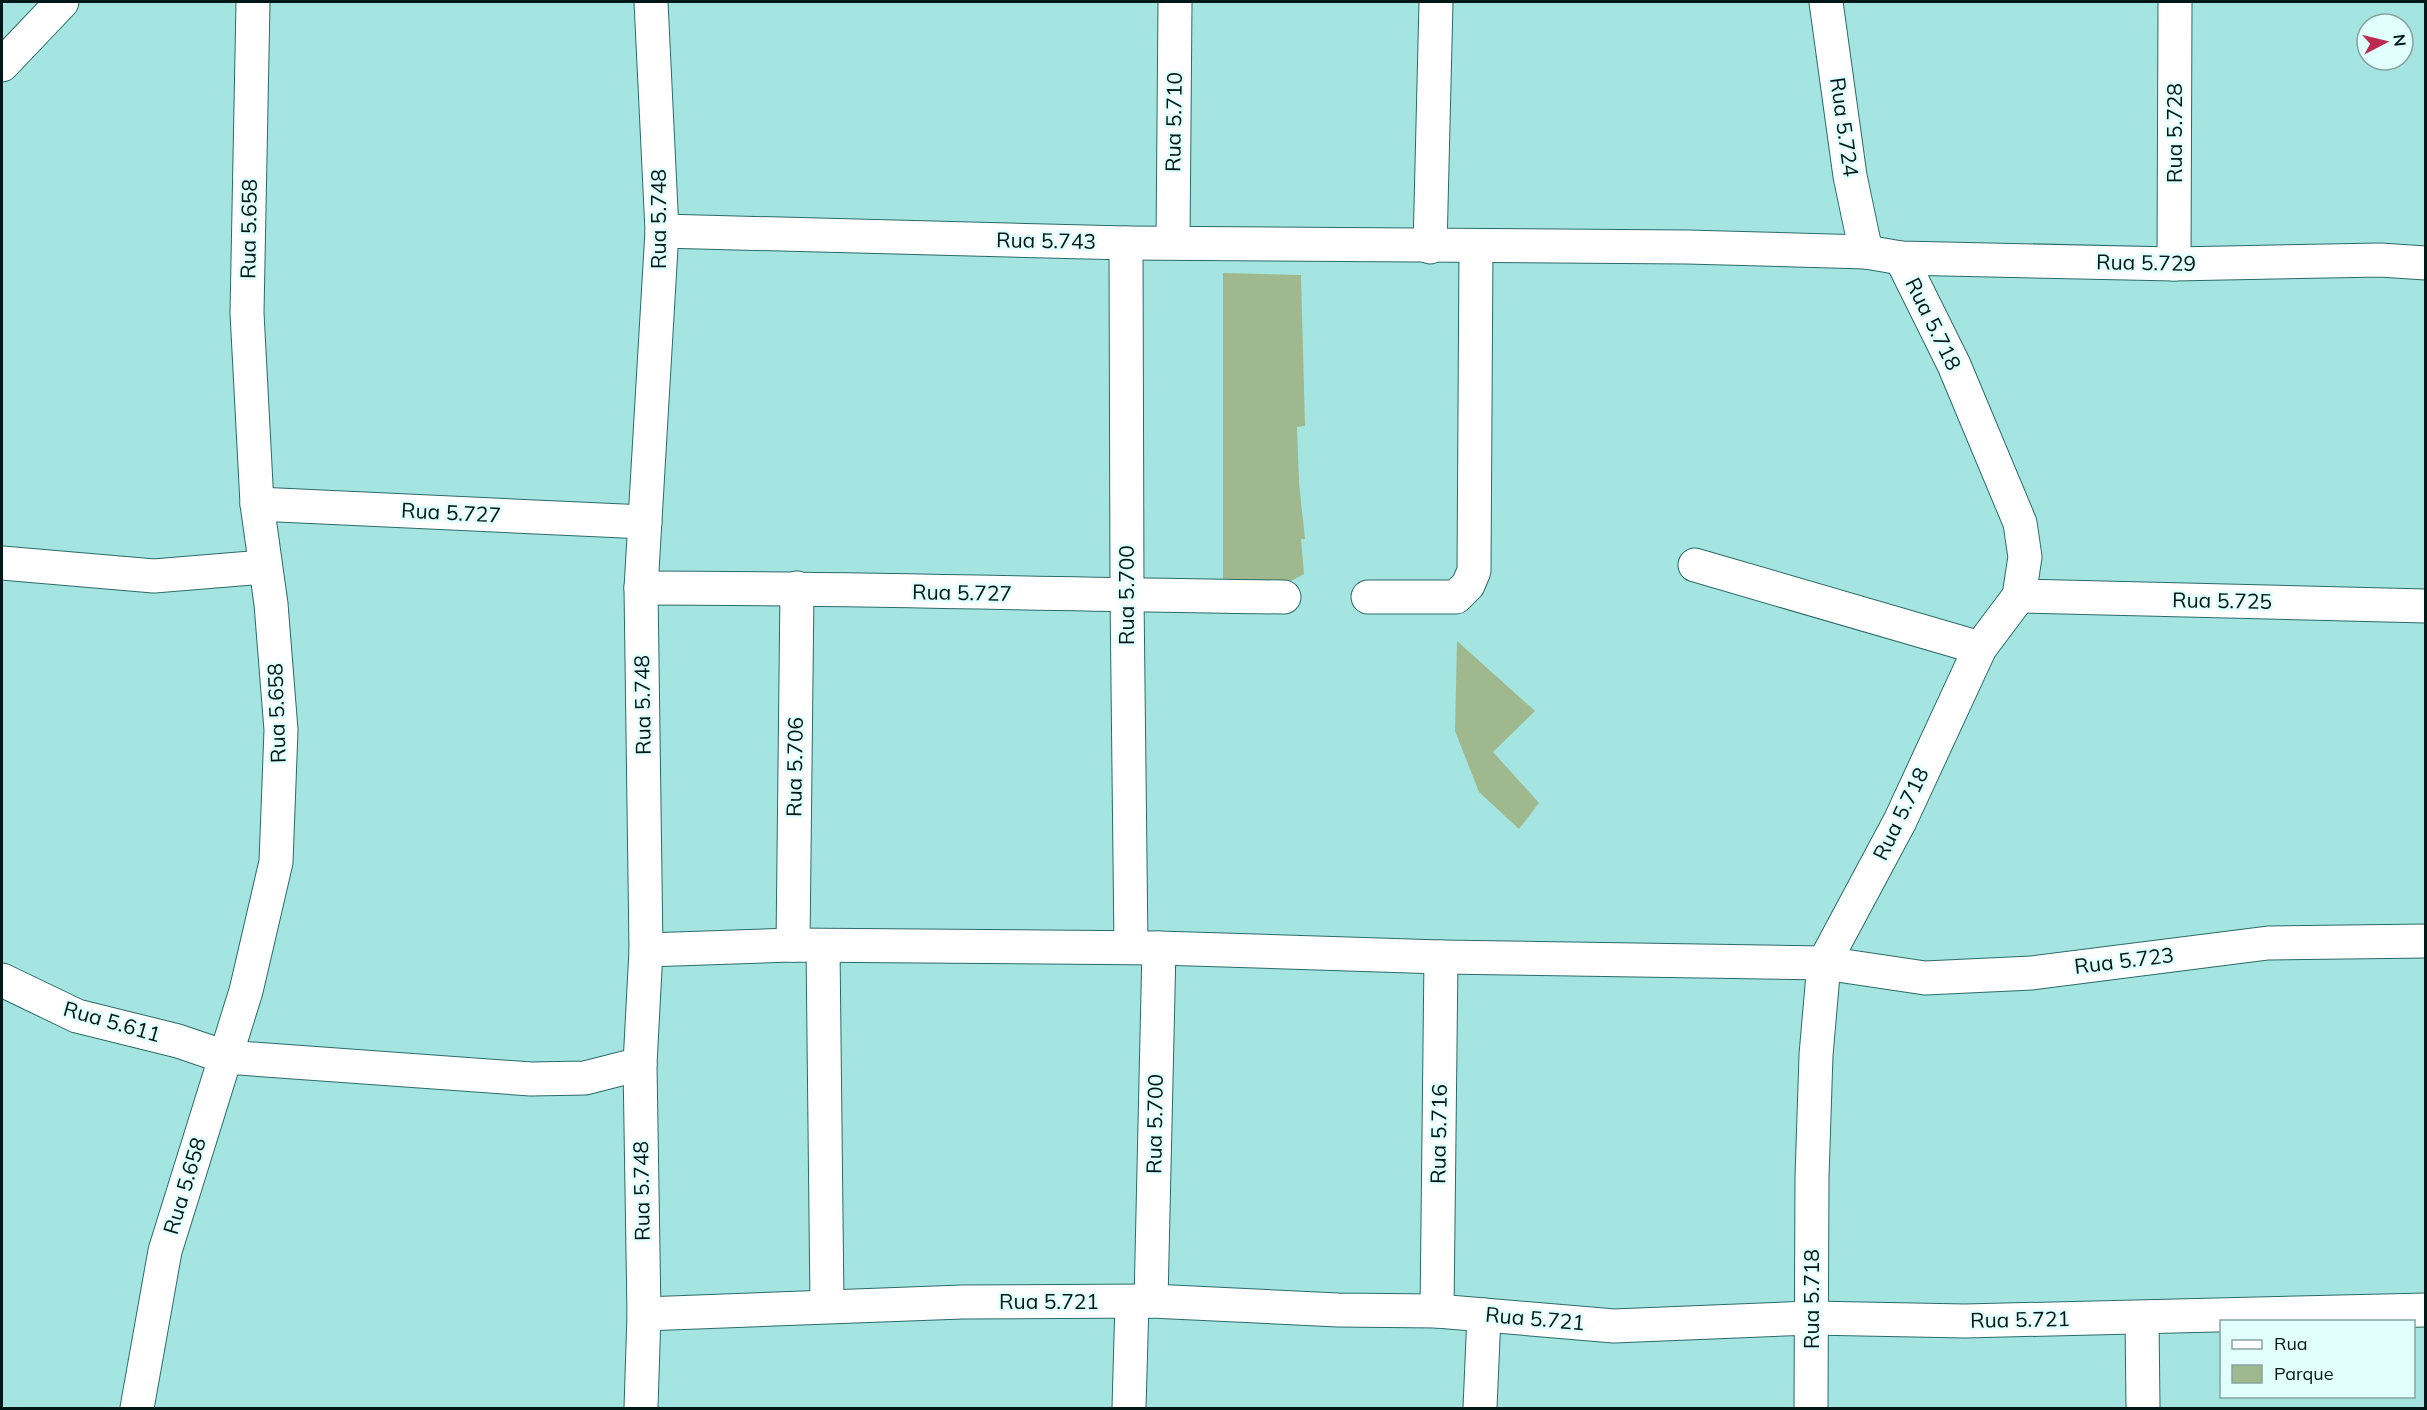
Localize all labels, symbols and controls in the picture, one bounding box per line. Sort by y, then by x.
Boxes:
north arrow [2355,12,2415,72]
text: N [2389,33,2411,47]
street label: Rua 5.710 [1159,72,1187,172]
street label: Rua 5.724 [1825,76,1865,179]
street label: Rua 5.728 [2161,83,2187,183]
street label: Rua 5.748 [645,169,671,269]
street label: Rua 5.658 [234,179,262,279]
street label: Rua 5.743 [996,226,1096,254]
street label: Rua 5.729 [2096,248,2196,276]
street label: Rua 5.718 [1900,273,1967,374]
street label: Rua 5.727 [400,496,502,528]
street label: Rua 5.700 [1113,545,1139,645]
street label: Rua 5.727 [912,578,1012,606]
street label: Rua 5.725 [2172,586,2272,614]
street label: Rua 5.748 [628,655,656,755]
street label: Rua 5.658 [261,663,291,763]
street label: Rua 5.706 [780,717,808,817]
street label: Rua 5.718 [1867,763,1934,864]
street label: Rua 5.723 [2073,941,2175,979]
street label: Rua 5.611 [61,995,164,1047]
street label: Rua 5.700 [1140,1074,1168,1174]
street label: Rua 5.716 [1424,1084,1452,1184]
street label: Rua 5.658 [157,1134,211,1237]
street label: Rua 5.748 [627,1141,655,1241]
street label: Rua 5.718 [1798,1249,1824,1349]
street label: Rua 5.721 [999,1288,1099,1314]
street label: Rua 5.721 [1484,1301,1586,1335]
street label: Rua 5.721 [1970,1305,2070,1333]
legend [2220,1320,2415,1398]
text: Rua [2274,1332,2308,1355]
text: Parque [2274,1362,2333,1385]

